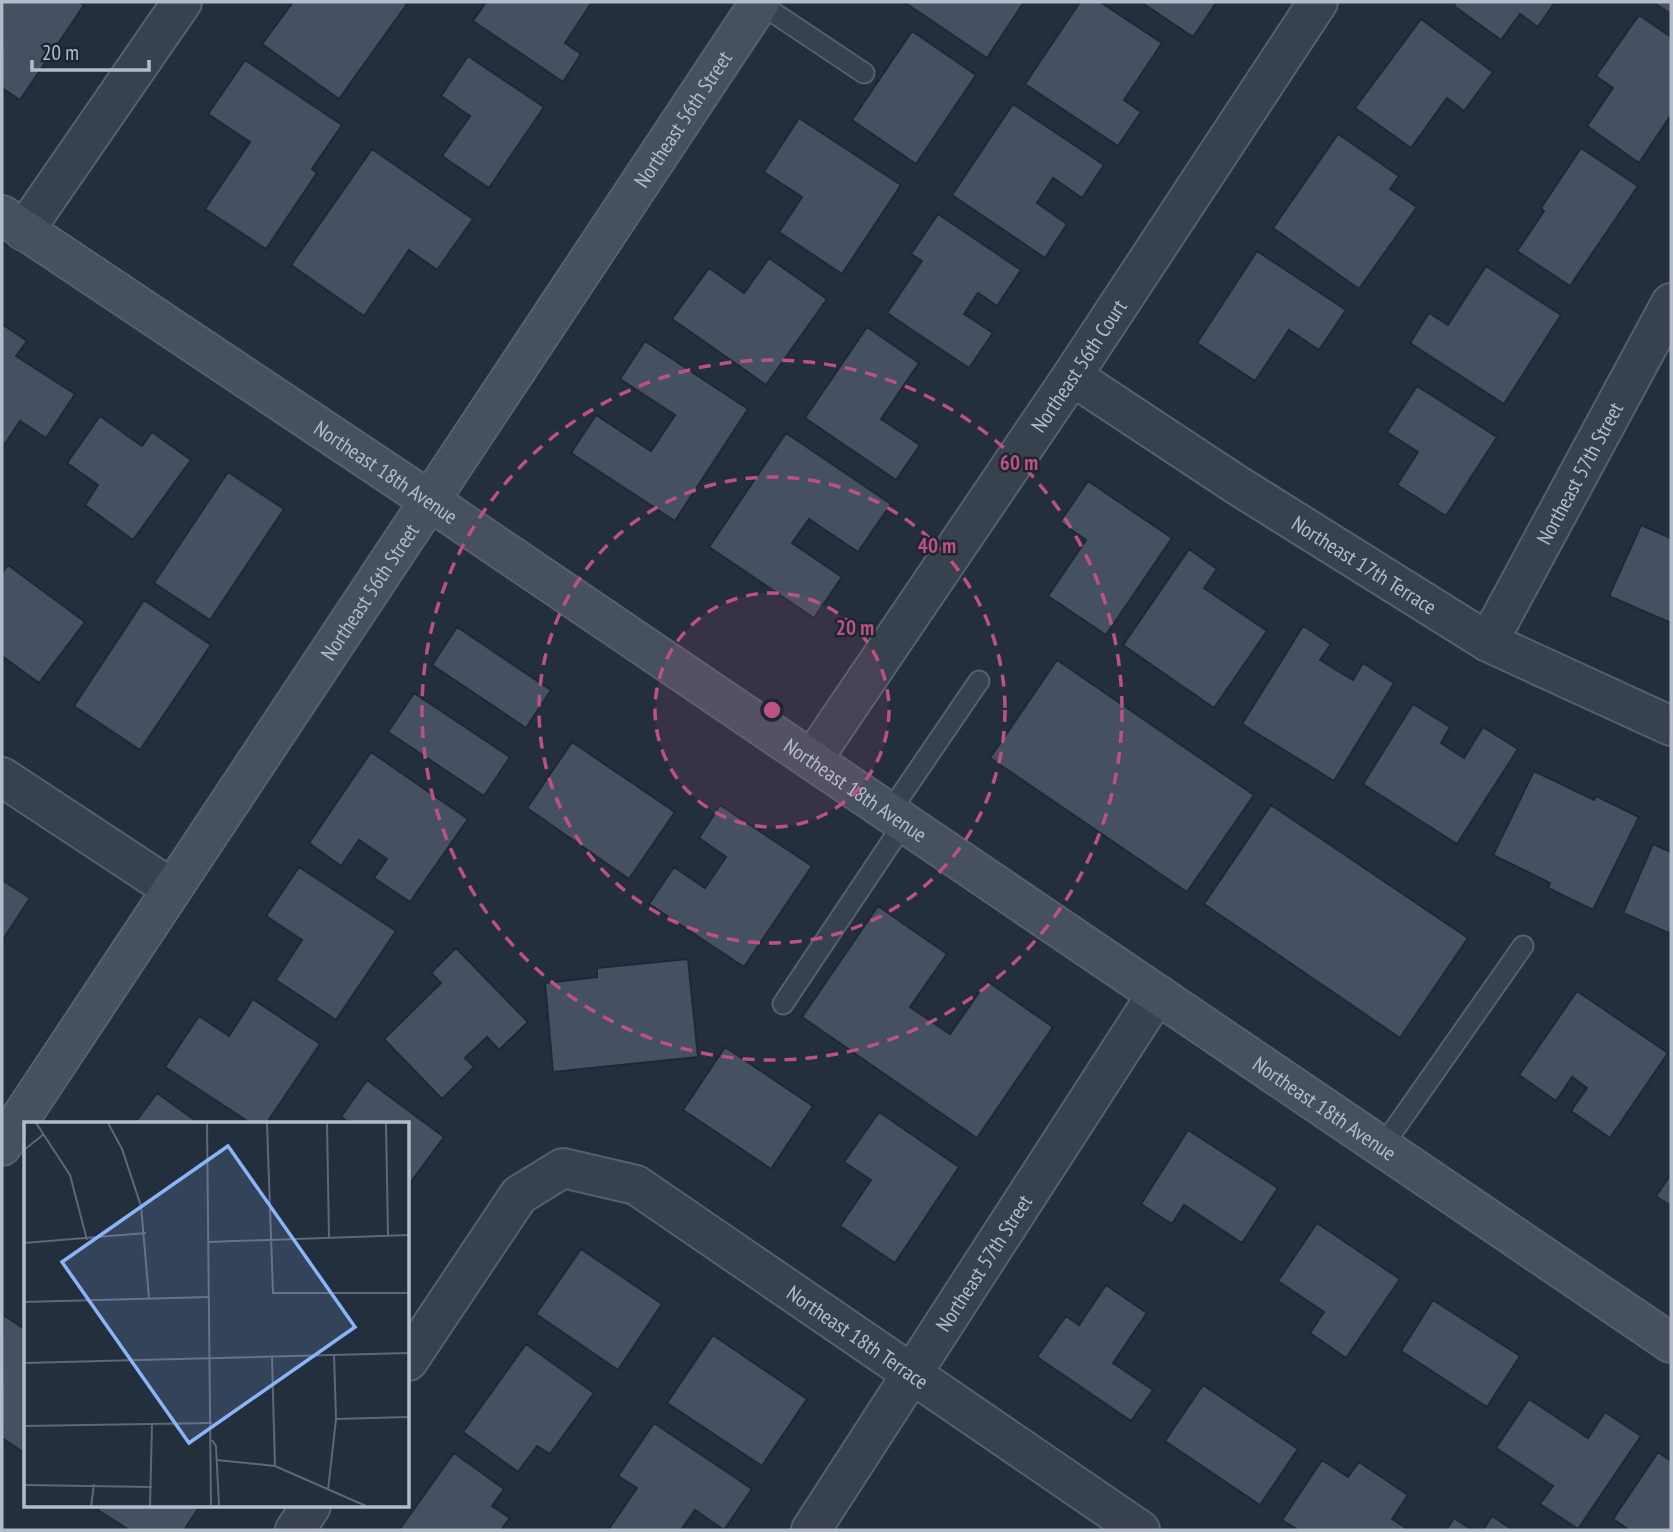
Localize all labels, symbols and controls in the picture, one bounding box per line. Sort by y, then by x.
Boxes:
scale bar [32,28,149,72]
text: 20 m [42,39,79,66]
street label: Northeast 56th Street [628,45,738,192]
street label: Northeast 56th Court [1025,294,1132,437]
street label: Northeast 57th Street [1530,397,1629,549]
street label: Northeast 18th Avenue [309,414,463,529]
text: 60 m [1000,449,1038,476]
street label: Northeast 17th Terrace [1287,509,1442,620]
street label: Northeast 56th Street [314,518,424,665]
text: 40 m [918,532,956,559]
text: 20 m [836,614,874,641]
centre of rings [760,698,784,722]
street label: Northeast 18th Avenue [779,732,932,848]
street label: Northeast 18th Avenue [1248,1050,1401,1166]
inset map [24,1122,410,1508]
street label: Northeast 57th Street [929,1189,1038,1336]
street label: Northeast 18th Terrace [782,1279,934,1395]

